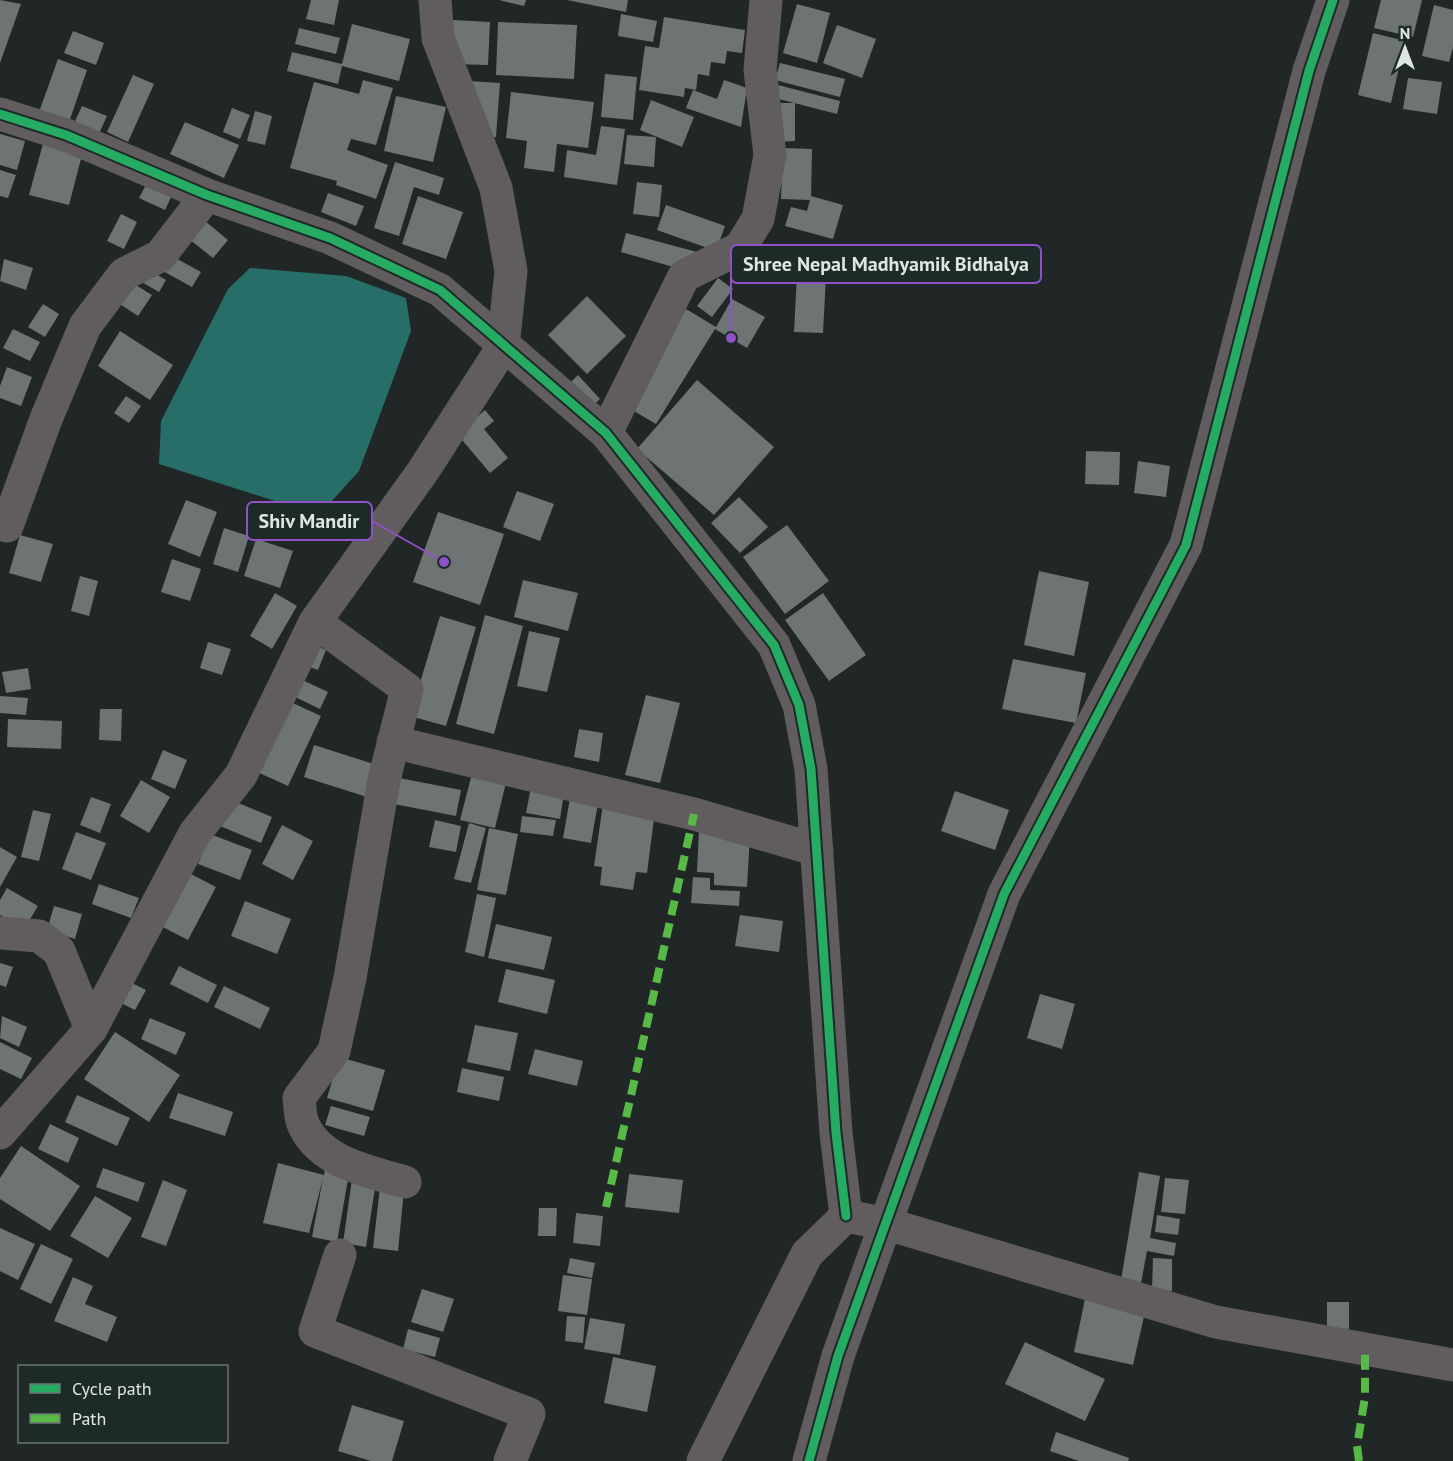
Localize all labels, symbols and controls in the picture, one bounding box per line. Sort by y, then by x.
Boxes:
north arrow [1375,18,1435,78]
text: N [1400,23,1410,43]
callout: Shree Nepal Madhyamik Bidhalya [731,245,1041,283]
text: Shree Nepal Madhyamik Bidhalya [743,251,1029,277]
callout: Shiv Mandir [247,502,372,540]
text: Shiv Mandir [259,508,359,534]
legend [18,1365,228,1443]
text: Cycle path [72,1377,152,1400]
text: Path [72,1407,106,1430]

